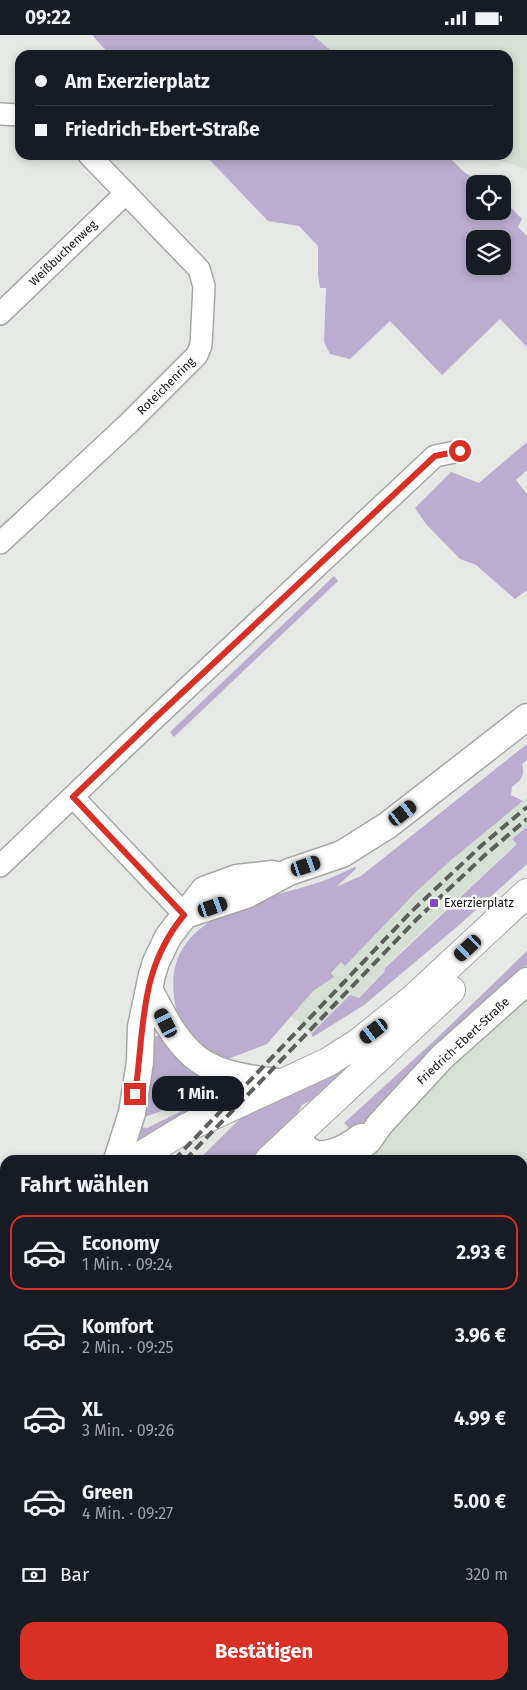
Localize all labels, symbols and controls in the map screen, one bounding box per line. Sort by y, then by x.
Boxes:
text: 09:22 [25,6,71,29]
text: Am Exerzierplatz [65,70,210,93]
text: Friedrich-Ebert-Straße [65,118,260,141]
map controls [466,175,511,275]
button: locate [466,175,511,220]
street label: Weißbuchenweg [26,217,100,289]
button: layers [466,230,511,275]
street label: Roteichenring [134,354,198,418]
route start [449,440,471,462]
car [386,798,419,828]
car [289,854,322,878]
car [196,895,229,919]
place label: Exerzierplatz [444,896,514,910]
marker: Exerzierplatz [428,897,440,909]
car [451,932,484,964]
street label: Friedrich-Ebert-Straße [414,995,512,1087]
car [152,1006,179,1040]
car [357,1016,390,1046]
callout: 1 Min. [152,1077,245,1111]
route end [124,1083,146,1105]
text: 1 Min. [177,1084,219,1103]
text: Fahrt wählen [20,1171,149,1198]
icon: car [22,1230,67,1275]
text: Economy [82,1232,159,1255]
text: 2.93 € [456,1241,506,1264]
text: 1 Min. · 09:24 [82,1255,173,1274]
icon: car [22,1313,67,1358]
text: Komfort [82,1315,153,1338]
text: 3.96 € [455,1324,506,1347]
text: 2 Min. · 09:25 [82,1338,174,1357]
icon: car [22,1396,67,1441]
text: XL [82,1398,103,1421]
text: 4.99 € [454,1407,506,1430]
text: 3 Min. · 09:26 [82,1421,174,1440]
icon: car [22,1479,67,1524]
text: Green [82,1481,133,1504]
text: 5.00 € [454,1490,506,1513]
text: 4 Min. · 09:27 [82,1504,173,1523]
icon: cash [20,1561,48,1589]
text: Bar [60,1563,89,1586]
text: 320 m [465,1565,508,1584]
button: Bestätigen [20,1622,508,1680]

